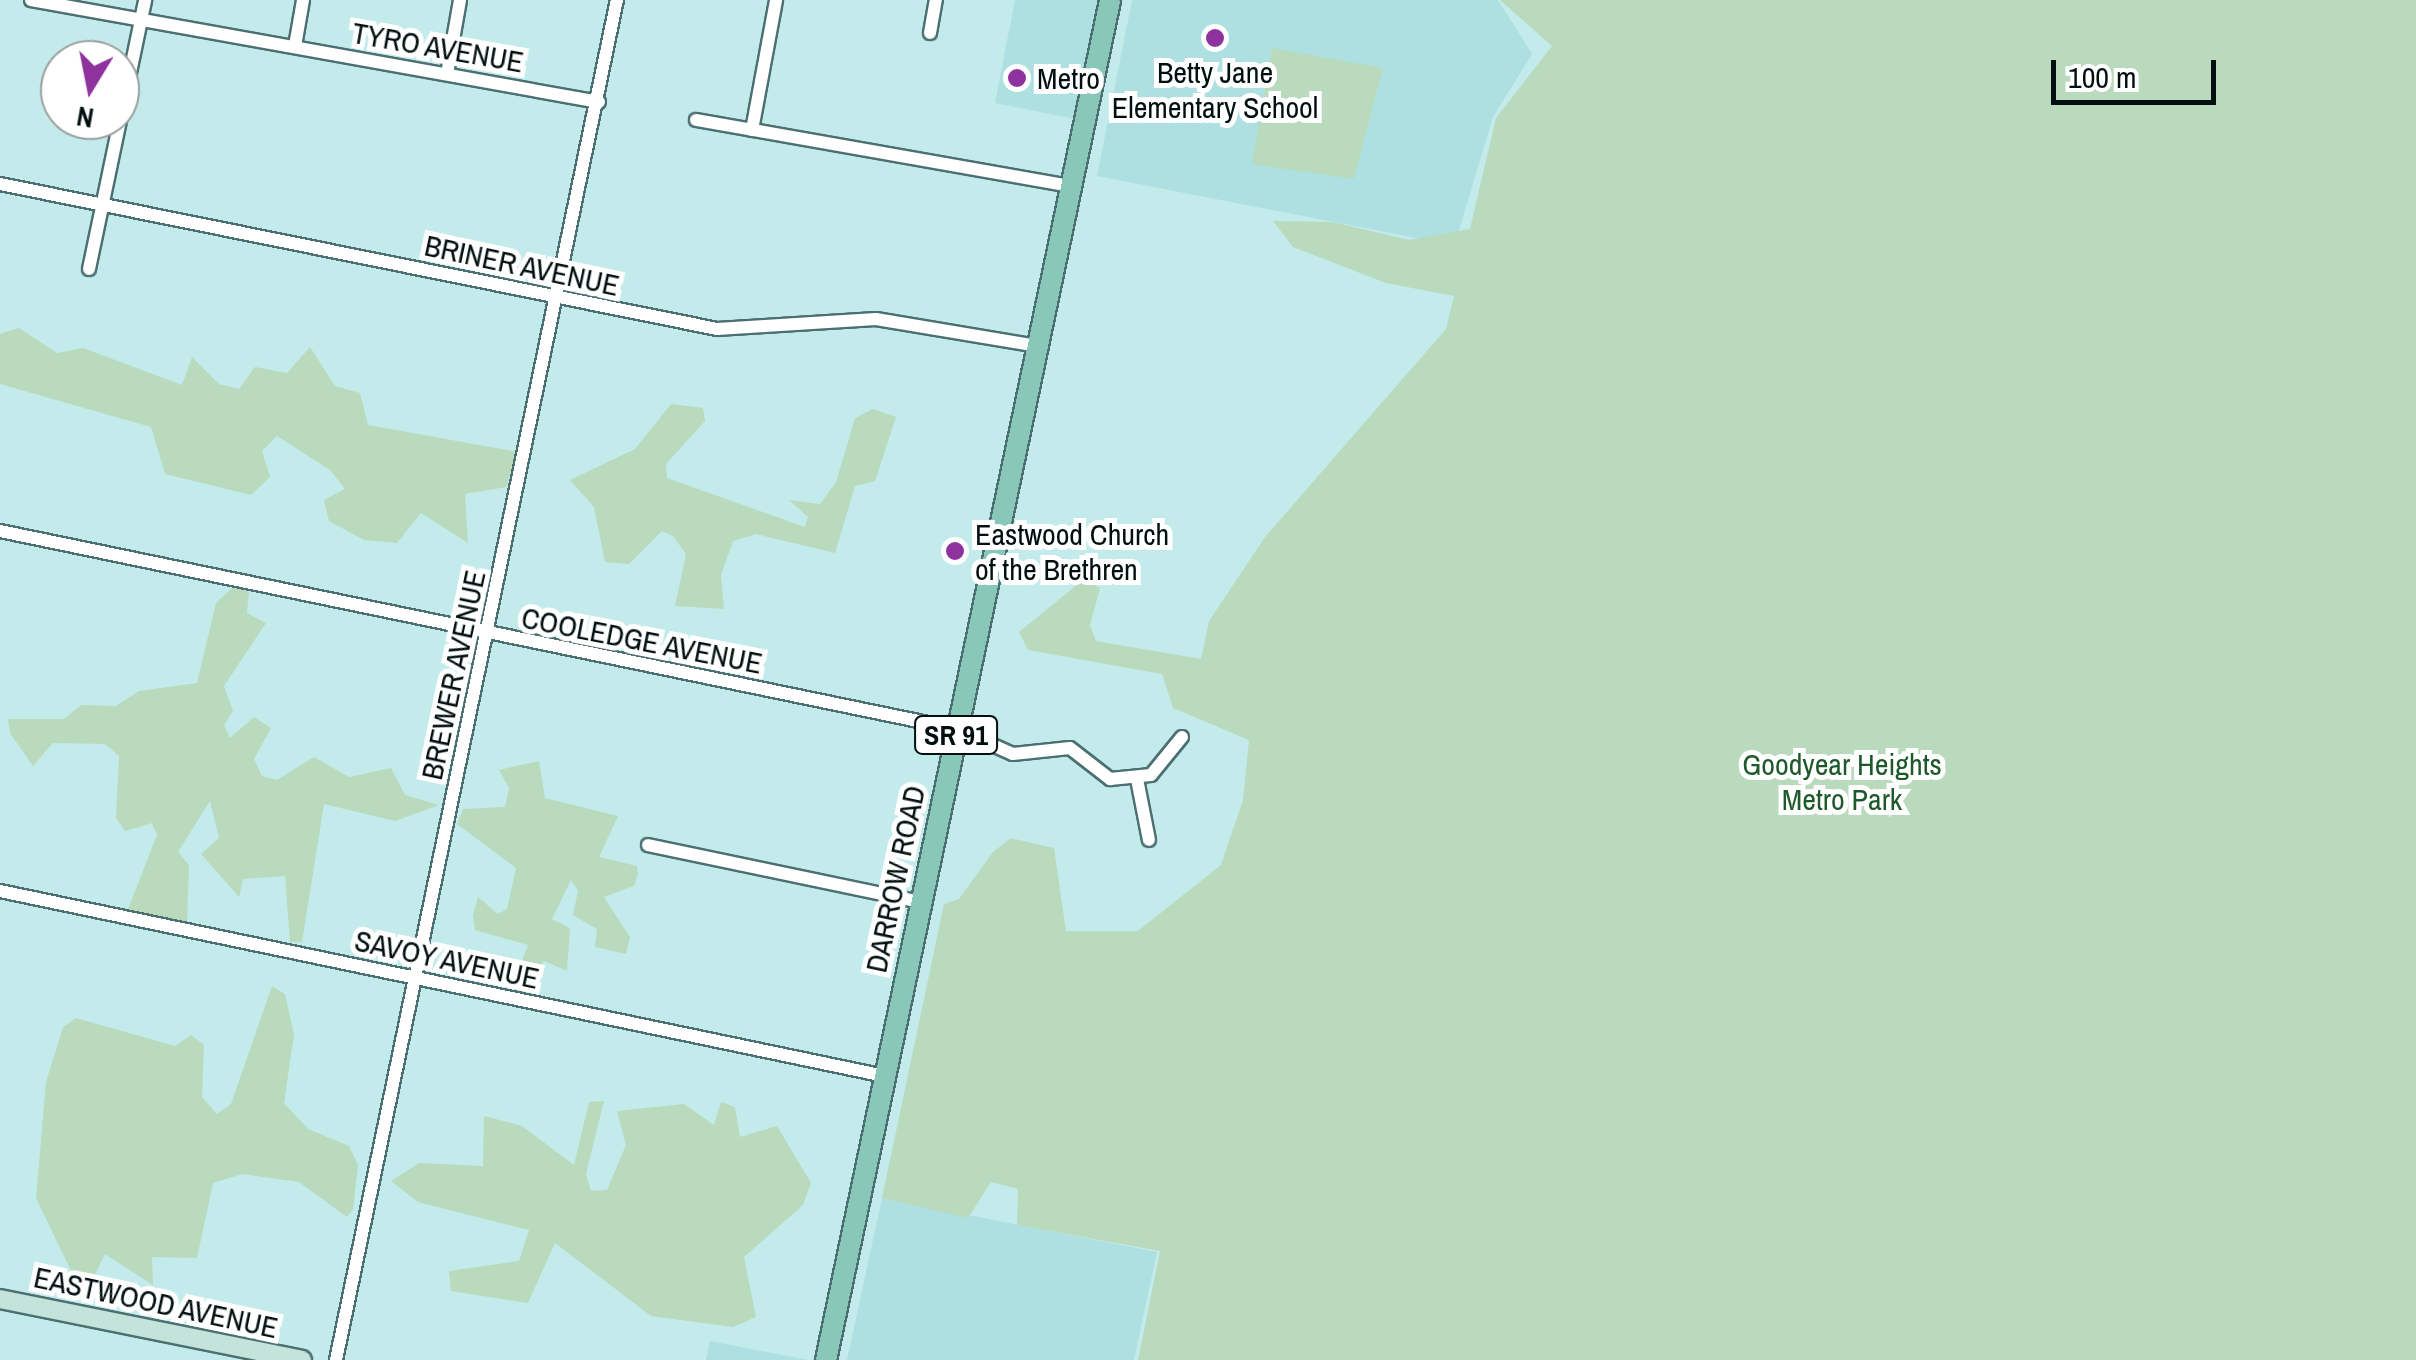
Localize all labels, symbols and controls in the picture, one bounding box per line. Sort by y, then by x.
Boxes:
street label: TYRO AVENUE [349,14,527,80]
marker: Betty Jane Elementary School [1204,27,1226,49]
north arrow [40,40,140,140]
scale bar [2056,40,2221,102]
place label: Betty Jane Elementary School [1112,54,1318,124]
text: 100 m [2068,57,2136,97]
place label: Metro [1037,60,1100,96]
marker: Metro [1006,67,1028,89]
text: N [74,97,97,138]
street label: BRINER AVENUE [421,227,623,303]
place label: Eastwood Church of the Brethren [975,516,1169,586]
marker: Eastwood Church of the Brethren [944,540,966,562]
street label: BREWER AVENUE [413,567,493,783]
street label: COOLEDGE AVENUE [518,599,766,681]
road number: SR 91 [914,712,998,758]
park label: Goodyear Heights Metro Park [1742,746,1942,816]
street label: DARROW ROAD [858,782,932,976]
street label: SAVOY AVENUE [351,922,543,996]
street label: EASTWOOD AVENUE [30,1258,282,1346]

